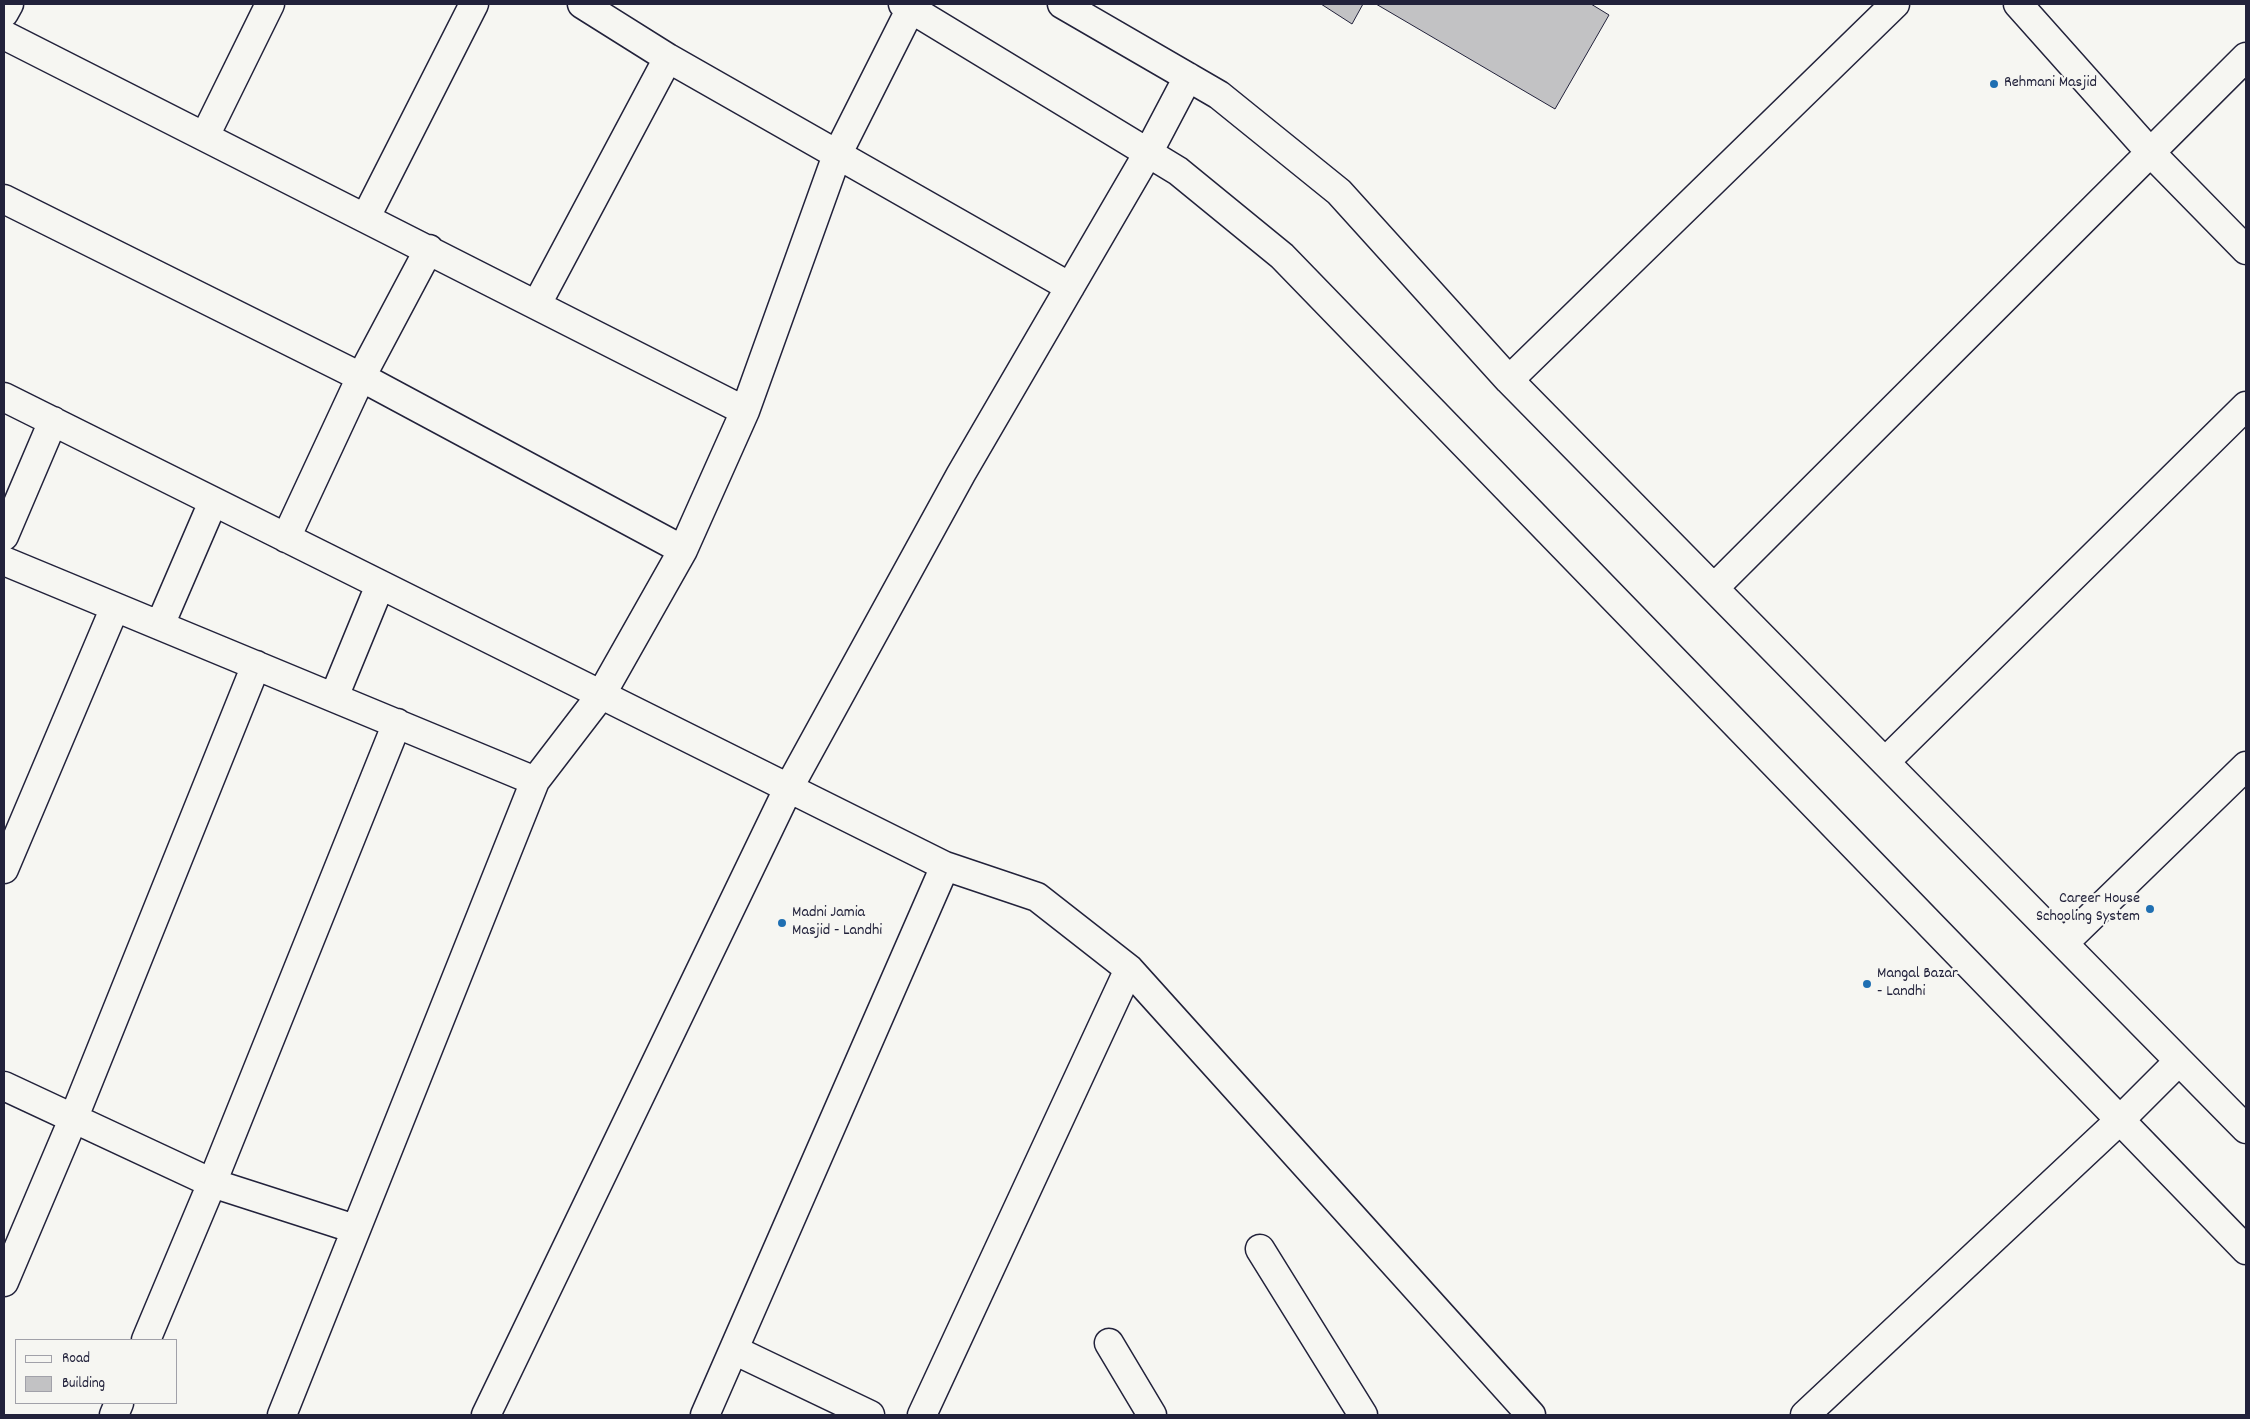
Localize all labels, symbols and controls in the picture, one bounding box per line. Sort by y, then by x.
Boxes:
place label: Rehmani Masjid [2004,74,2097,94]
marker: Rehmani Masjid [1988,78,2000,90]
place label: Career House Schooling System [2036,890,2140,928]
marker: Career House Schooling System [2144,903,2156,915]
place label: Madni Jamia Masjid - Landhi [792,904,882,942]
marker: Madni Jamia Masjid - Landhi [776,917,788,929]
place label: Mangal Bazar - Landhi [1877,965,1958,1003]
marker: Mangal Bazar - Landhi [1861,978,1873,990]
legend [15,1339,178,1404]
text: Road [62,1348,90,1370]
text: Building [62,1373,105,1395]

